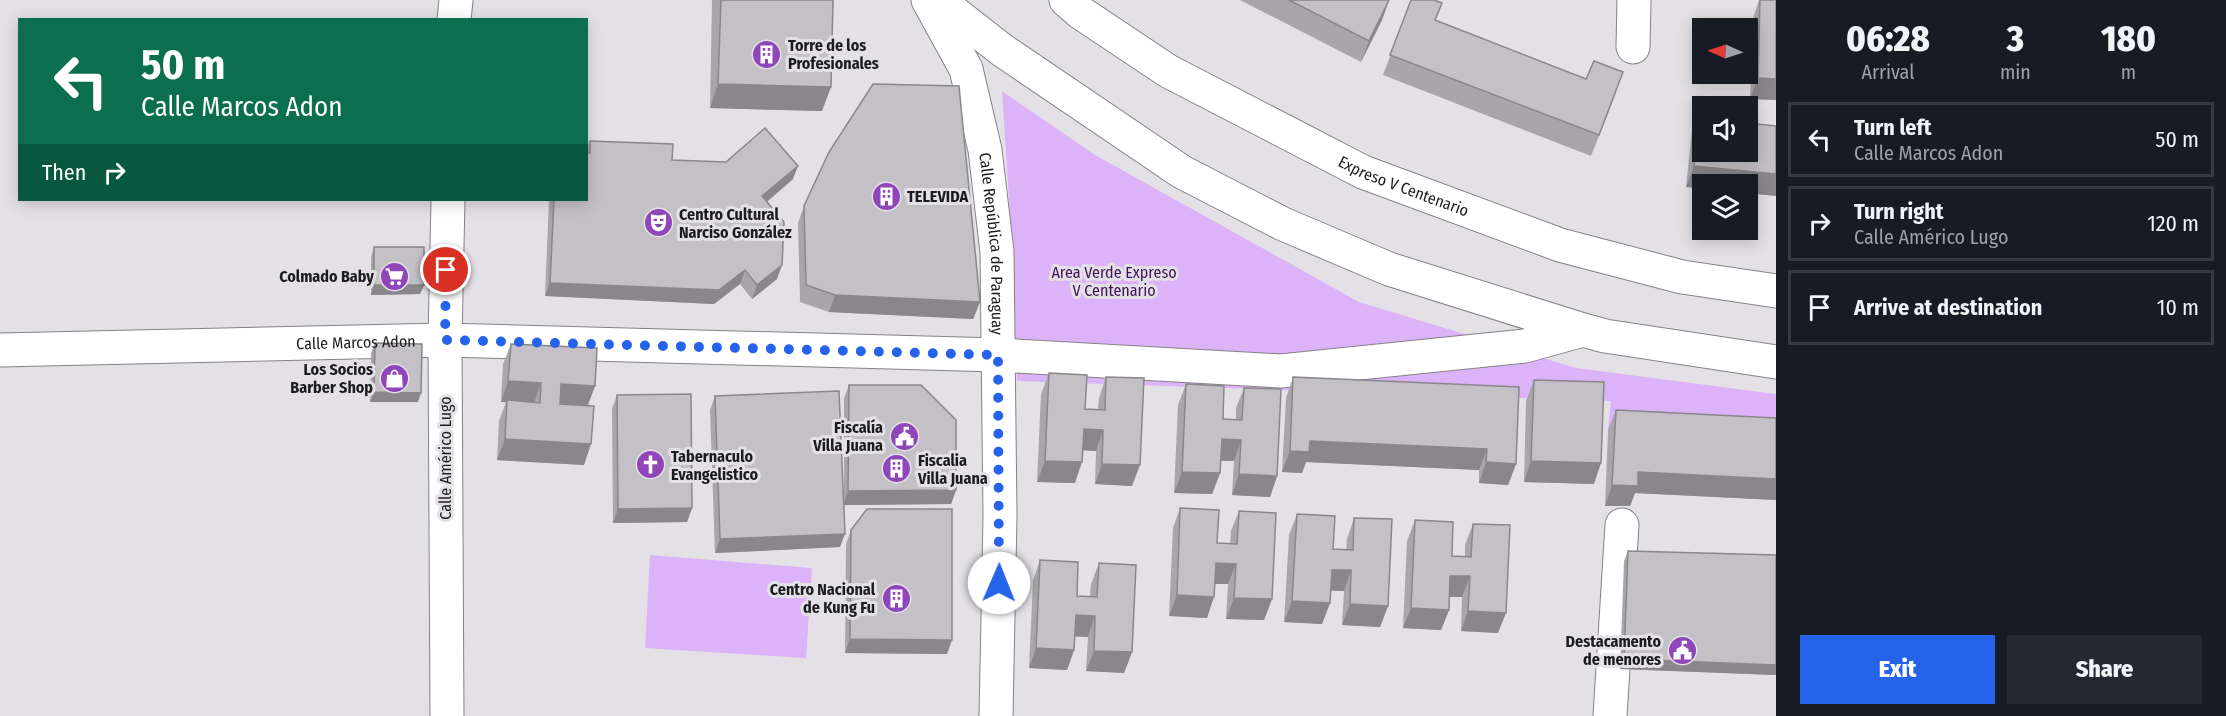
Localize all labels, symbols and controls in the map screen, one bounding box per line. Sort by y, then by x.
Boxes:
text: 06:28 [1846,17,1930,61]
text: 3 [2007,17,2024,61]
text: 180 [2101,17,2156,61]
north arrow [1692,18,1758,84]
map controls [1692,18,1758,240]
place label: Torre de los Profesionales [788,36,879,73]
building icon: Torre de los Profesionales [751,38,783,70]
text: 50 m [141,40,225,90]
icon: left [42,42,120,120]
text: Arrival [1861,60,1914,84]
text: min [2000,60,2031,84]
text: m [2121,60,2136,84]
text: Calle Marcos Adon [141,91,343,123]
button: sound [1692,96,1758,162]
text: Turn left [1854,114,1932,141]
icon: left [1803,123,1836,156]
text: 50 m [2155,126,2199,153]
text: Calle Marcos Adon [1854,141,2003,165]
street label: Calle República de Paraguay [975,151,1007,336]
street label: Expreso V Centenario [1335,152,1471,220]
icon: right [98,156,131,189]
text: Then [42,159,86,186]
button: layers [1692,174,1758,240]
building icon: TELEVIDA [870,180,902,212]
place label: TELEVIDA [907,187,969,206]
text: Turn right [1854,198,1943,225]
place label: Centro Cultural Narciso González [679,205,792,242]
theatre icon: Centro Cultural Narciso González [642,207,674,239]
icon: right [1803,207,1836,240]
text: 120 m [2147,210,2199,237]
text: Calle Américo Lugo [1854,225,2008,249]
pin [420,244,471,295]
icon: arrive [429,253,462,286]
supermarket icon: Colmado Baby [379,260,411,292]
park label: Area Verde Expreso V Centenario [1051,263,1177,300]
place label: Colmado Baby [279,267,374,286]
icon: arrive [1803,291,1836,324]
text: Arrive at destination [1854,294,2042,321]
text: 10 m [2157,294,2199,321]
street label: Calle Marcos Adon [296,332,416,353]
place label: Los Socios Barber Shop [290,360,373,397]
shop icon: Los Socios Barber Shop [378,362,410,394]
street label: Calle Américo Lugo [436,396,455,520]
place label: Fiscalía Villa Juana [812,418,883,455]
public building icon: Fiscalía Villa Juana [888,420,920,452]
place label: Tabernaculo Evangelistico [671,447,758,484]
church icon: Tabernaculo Evangelistico [634,449,666,481]
place label: Fiscalia Villa Juana [917,451,988,488]
building icon: Fiscalia Villa Juana [881,453,913,485]
position arrow [967,551,1031,615]
place label: Centro Nacional de Kung Fu [770,580,876,617]
building icon: Centro Nacional de Kung Fu [880,582,912,614]
place label: Destacamento de menores [1566,632,1661,669]
public building icon: Destacamento de menores [1666,634,1698,666]
button: Exit [1800,635,1995,704]
button: Share [2007,635,2202,704]

